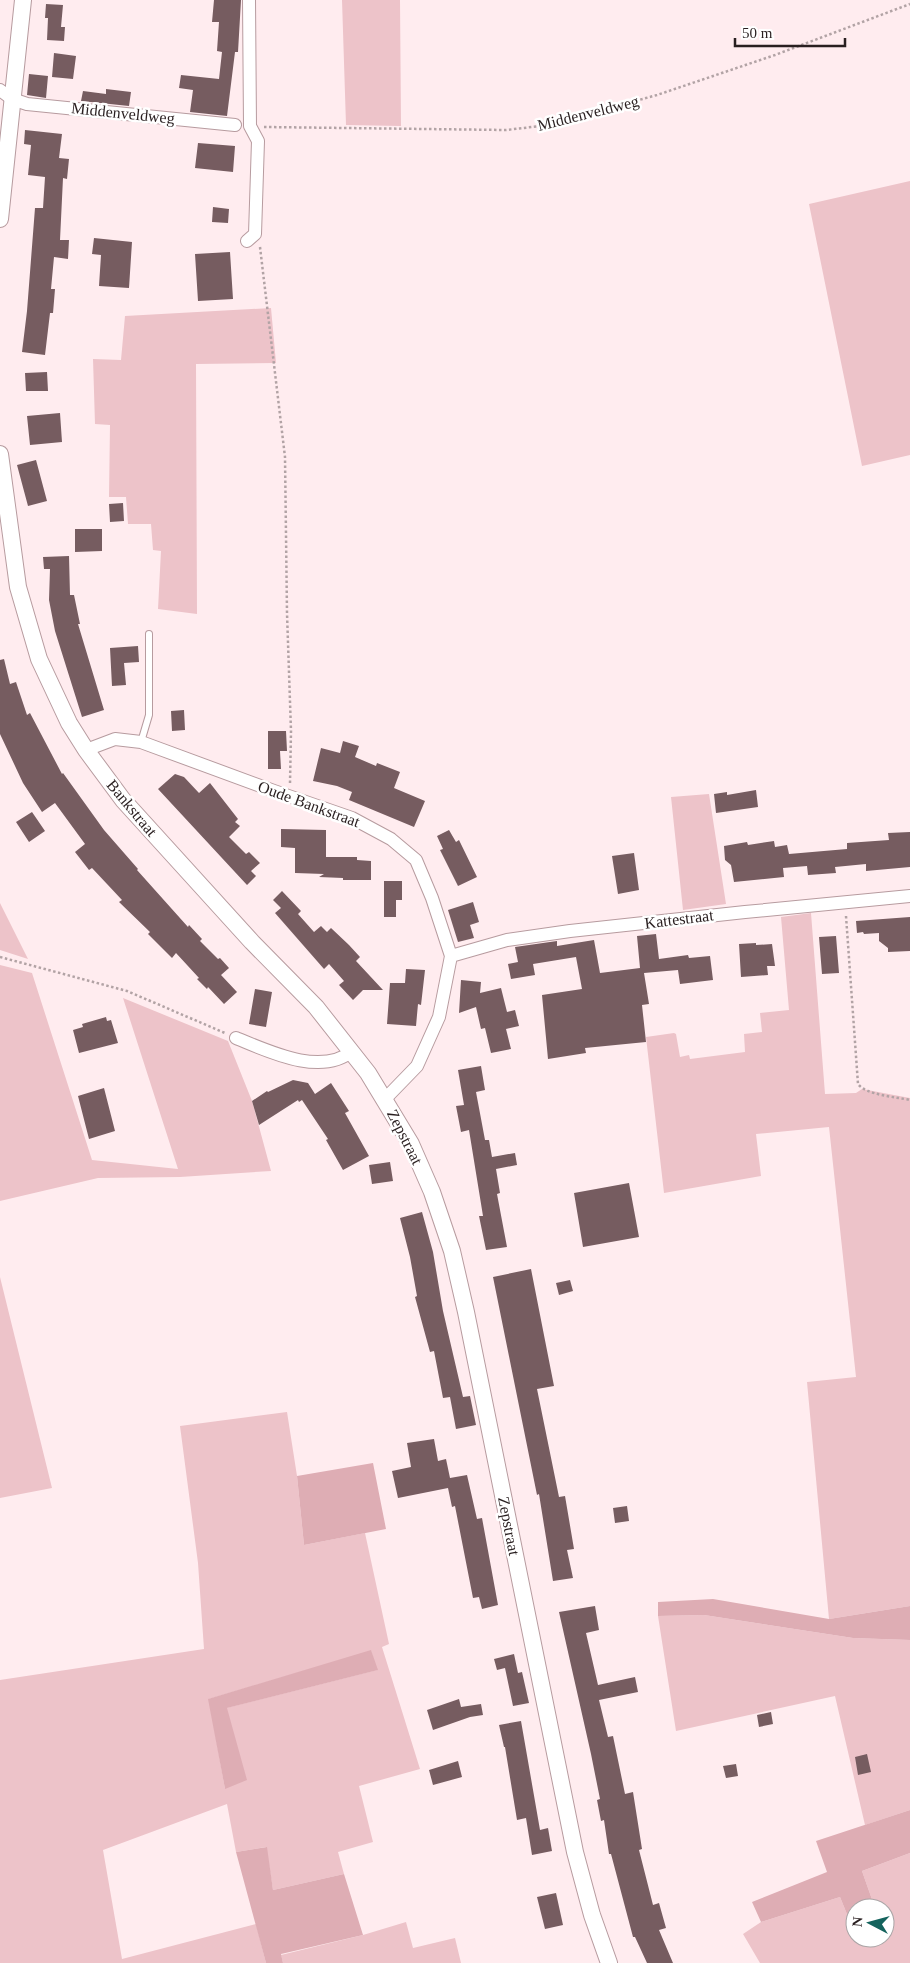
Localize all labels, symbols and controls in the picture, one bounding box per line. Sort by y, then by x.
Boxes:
scale bar [735,15,845,47]
text: 50 m [742,25,773,41]
street label: Middenveldweg [535,92,641,135]
street label: Middenveldweg [70,99,176,128]
street label: Bankstraat [103,776,161,840]
street label: Oude Bankstraat [256,778,363,830]
street label: Kattestraat [644,906,715,932]
street label: Zepstraat [383,1107,426,1168]
street label: Zepstraat [494,1495,523,1558]
north arrow [845,1898,895,1948]
text: N [850,1916,866,1928]

